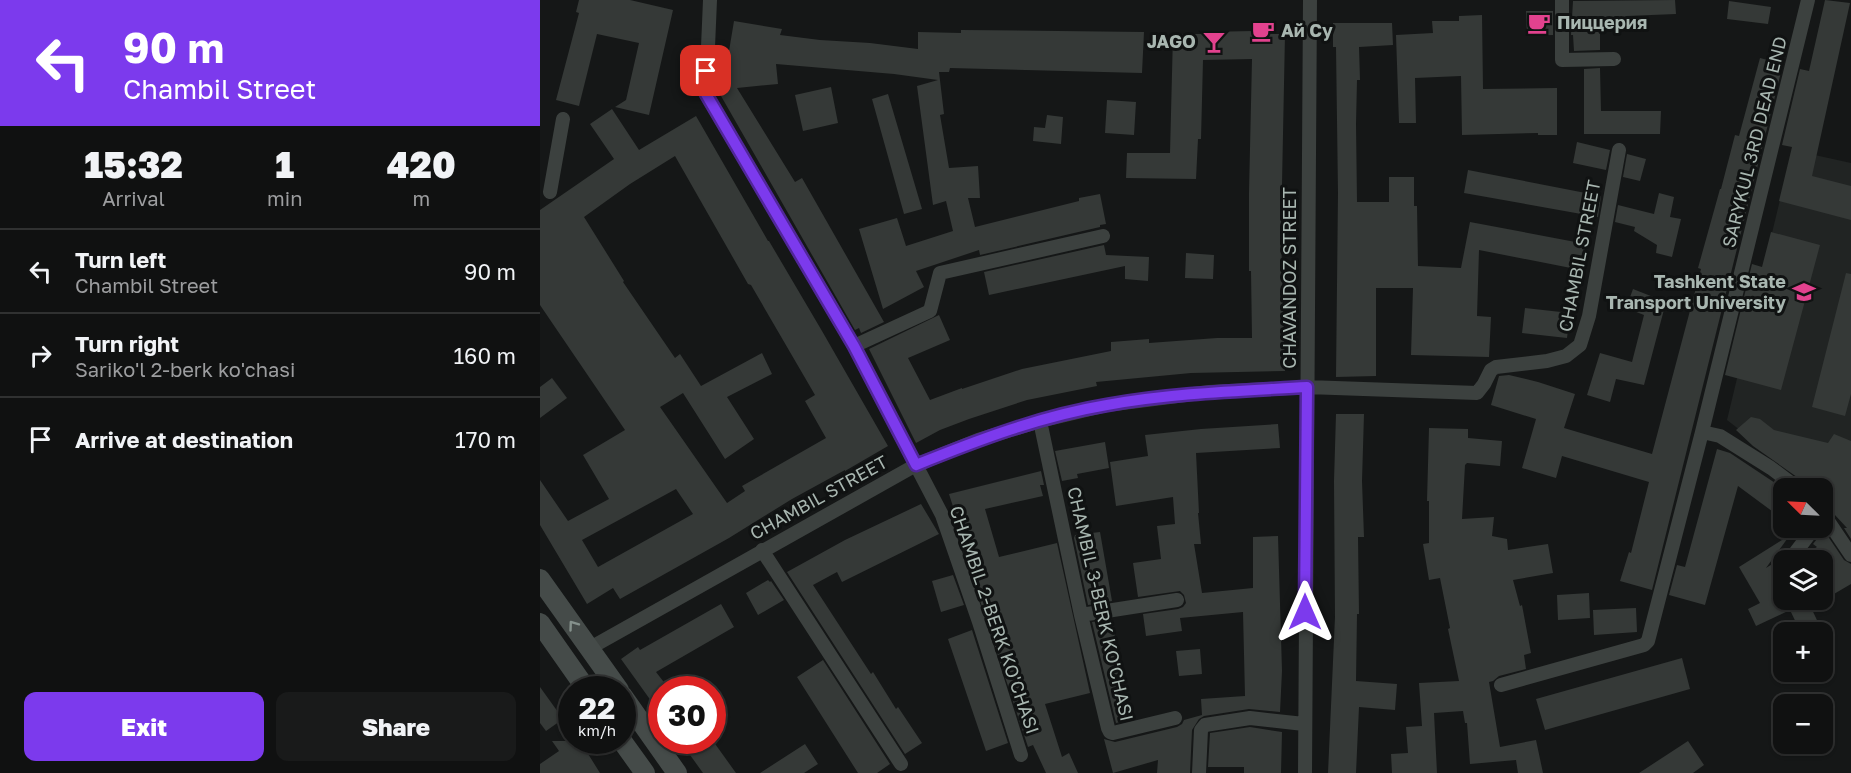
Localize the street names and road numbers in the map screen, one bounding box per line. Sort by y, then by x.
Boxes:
street label: SARYKUL 3RD DEAD END [1717,34,1791,250]
street label: CHAMBIL STREET [1554,178,1605,333]
street label: CHAVANDOZ STREET [1278,187,1300,369]
street label: CHAMBIL STREET [746,450,891,544]
street label: CHAMBIL 3-BERK KO'CHASI [1063,484,1139,723]
street label: CHAMBIL 2-BERK KO'CHASI [946,503,1044,737]

